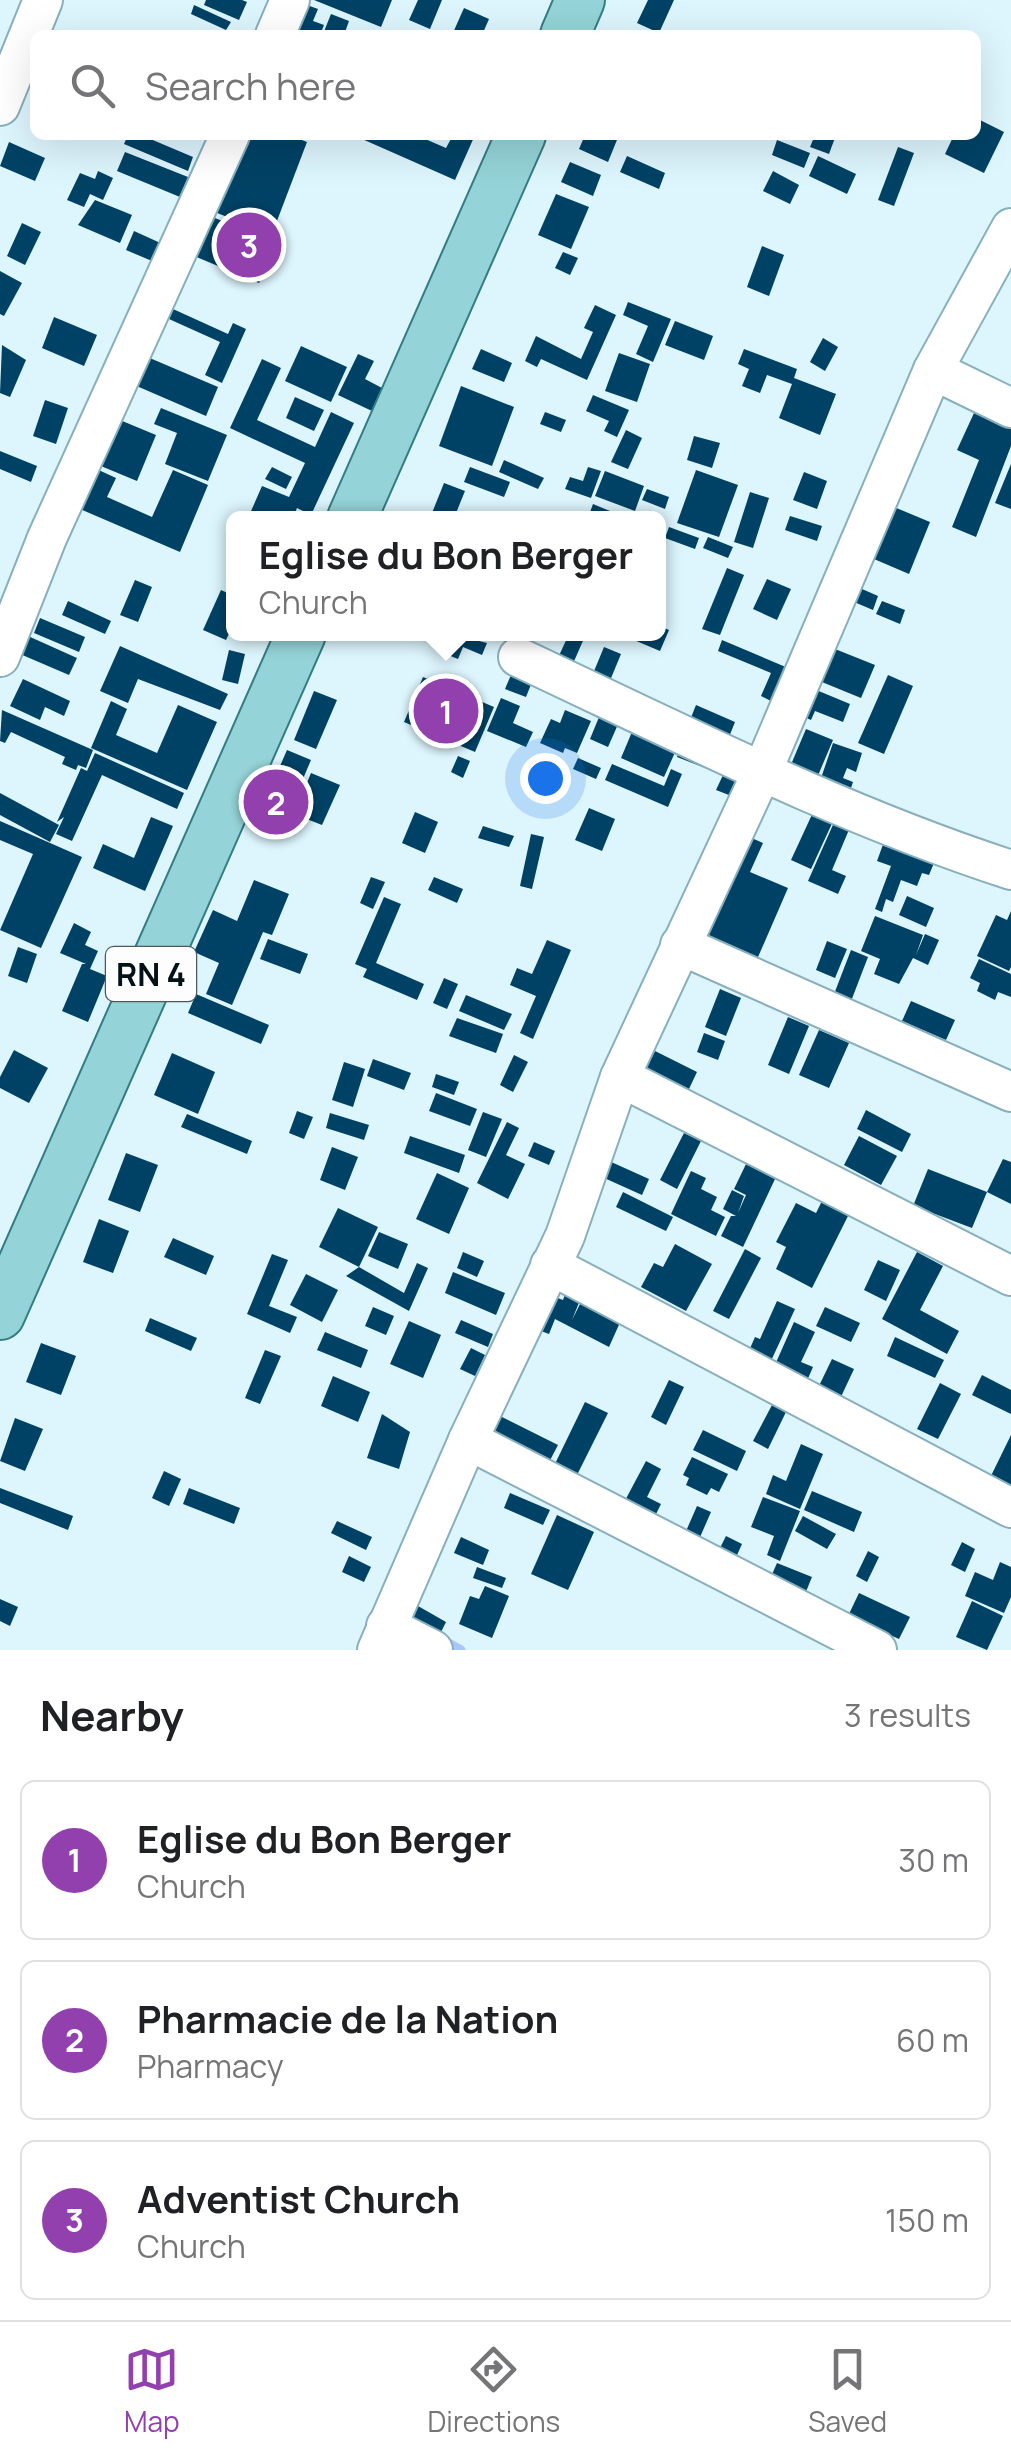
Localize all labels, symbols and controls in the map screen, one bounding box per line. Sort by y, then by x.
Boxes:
search box [30,30,981,140]
icon: search [65,58,120,113]
text: Search here [145,59,356,111]
pin: 3 [216,208,282,282]
popup [226,511,666,641]
text: Eglise du Bon Berger [259,528,633,580]
text: Church [259,580,368,624]
pin: 1 [414,674,478,748]
your location [520,753,571,804]
pin: 2 [244,764,308,840]
road number: RN 4 [106,947,196,1001]
text: Nearby [40,1686,184,1744]
text: 3 results [844,1693,971,1737]
text: Eglise du Bon Berger [137,1812,511,1864]
text: 1 [67,1838,82,1882]
text: 30 m [898,1838,969,1882]
text: Church [137,1864,246,1908]
text: Pharmacie de la Nation [137,1992,558,2044]
text: 2 [65,2018,84,2062]
text: 60 m [896,2018,969,2062]
text: Pharmacy [137,2044,284,2088]
text: Adventist Church [137,2172,460,2224]
text: 3 [65,2198,84,2242]
text: 150 m [885,2198,969,2242]
text: Church [137,2224,246,2268]
tab: Map [124,2342,180,2440]
tab: Directions [428,2342,560,2440]
tab: Saved [808,2342,887,2440]

